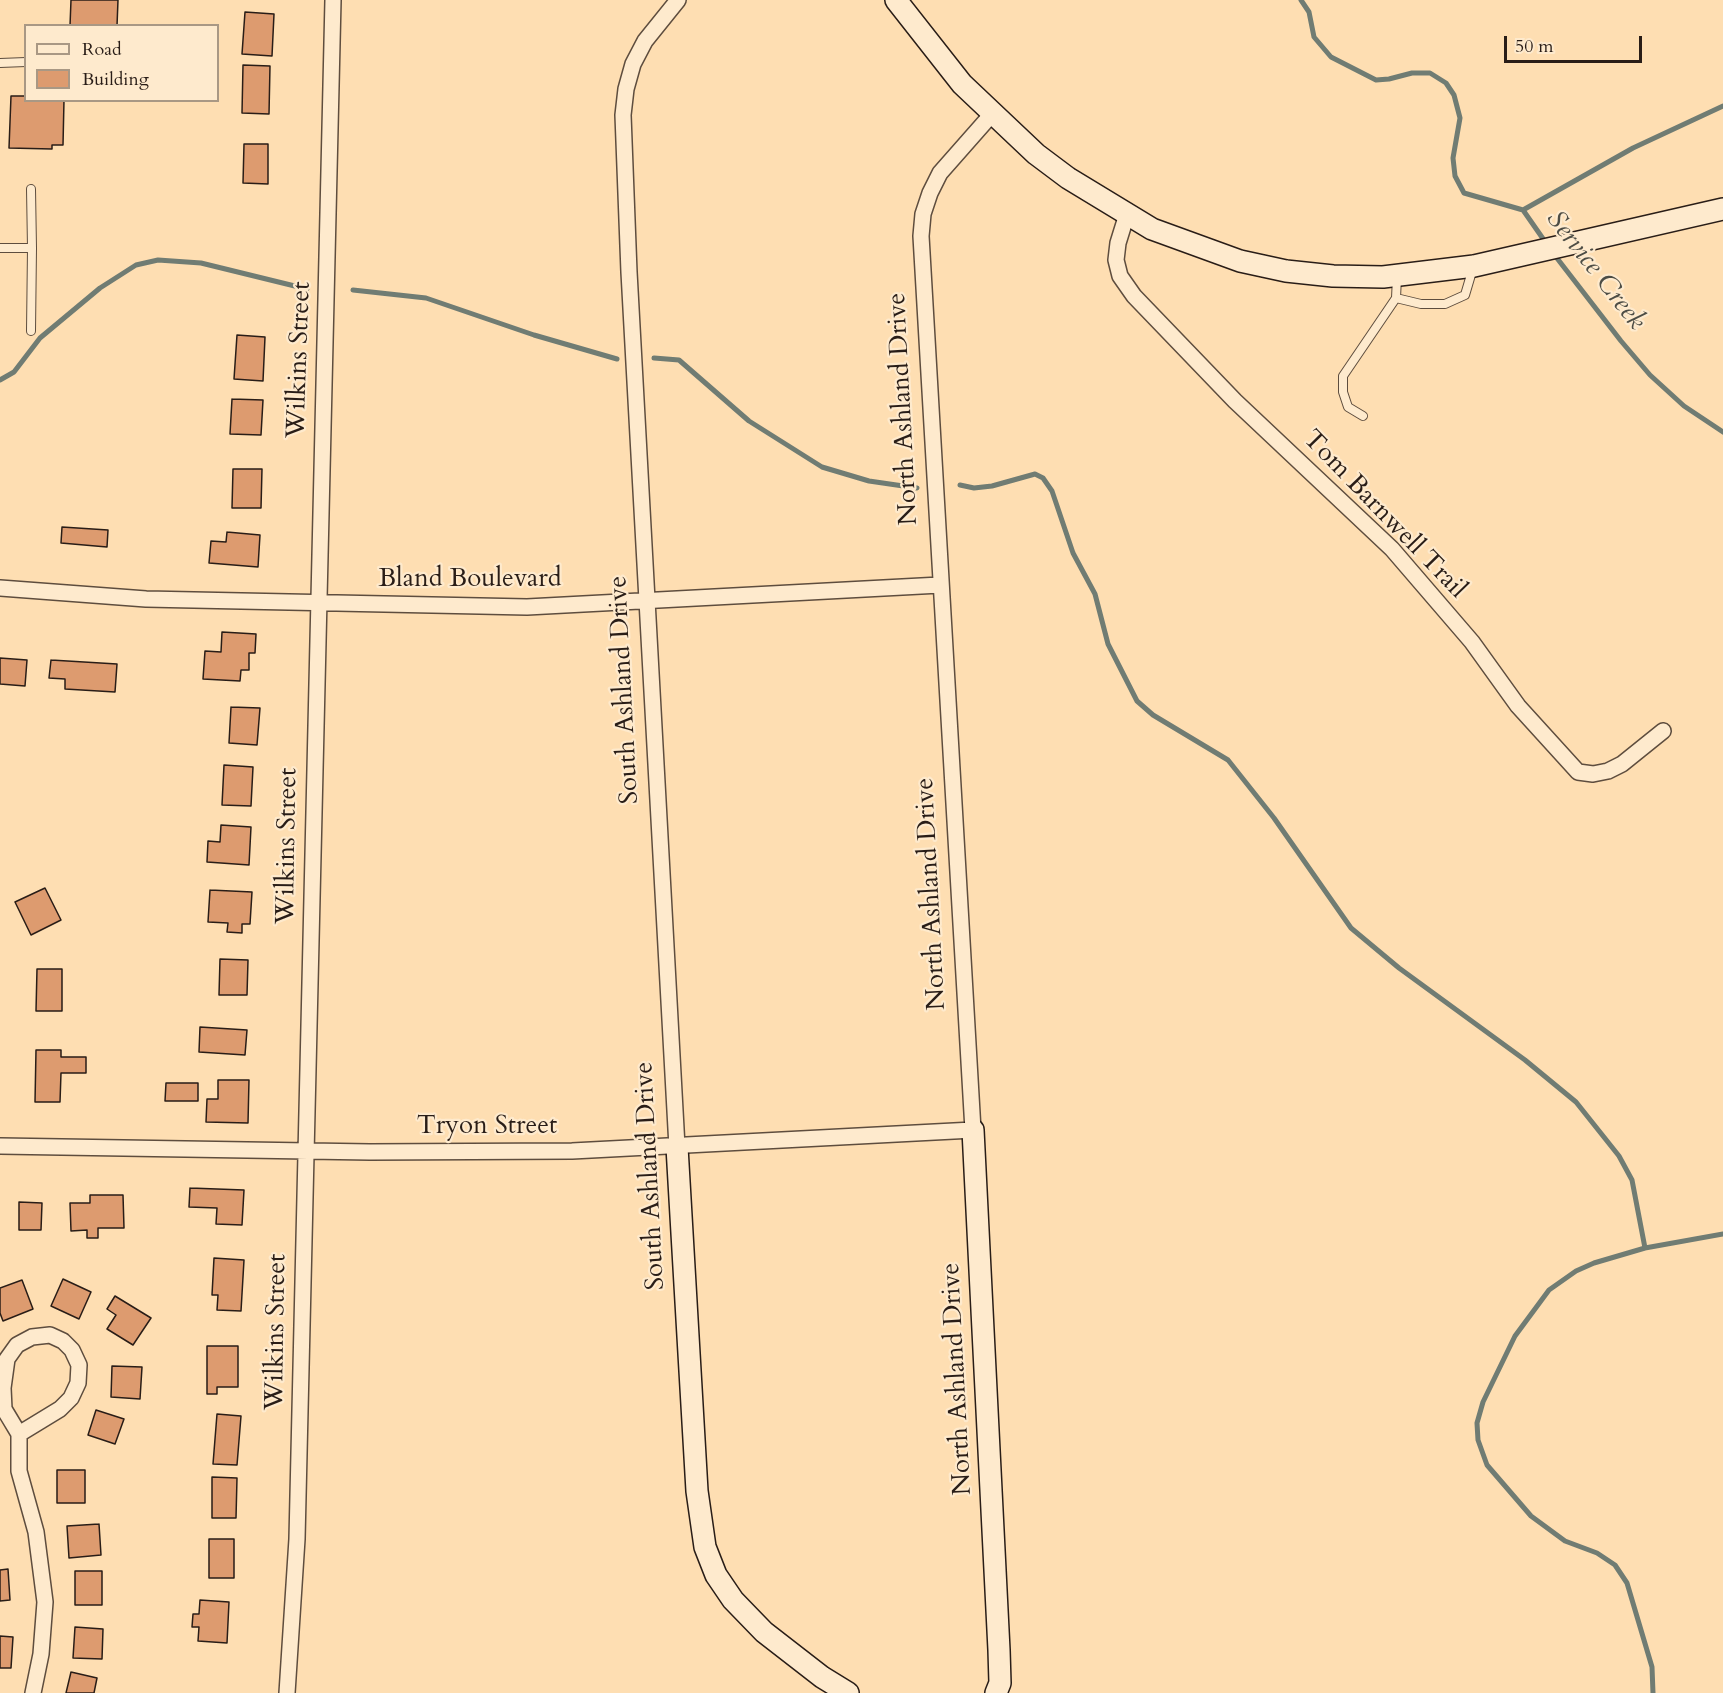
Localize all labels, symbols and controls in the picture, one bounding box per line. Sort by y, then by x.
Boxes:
legend [24,24,219,102]
scale bar [1507,24,1645,62]
text: 50 m [1515,34,1554,59]
text: Road [82,37,122,62]
text: Building [82,67,149,92]
water label: Service Creek [1538,205,1652,337]
street label: Wilkins Street [282,281,318,439]
street label: North Ashland Drive [882,292,926,526]
street label: Tom Barnwell Trail [1296,424,1472,606]
street label: Bland Boulevard [378,564,562,596]
street label: South Ashland Drive [603,575,647,805]
street label: Wilkins Street [271,767,305,925]
street label: North Ashland Drive [910,777,954,1011]
street label: South Ashland Drive [629,1061,673,1291]
street label: Tryon Street [417,1111,557,1143]
street label: Wilkins Street [260,1253,294,1411]
street label: North Ashland Drive [936,1262,980,1496]

